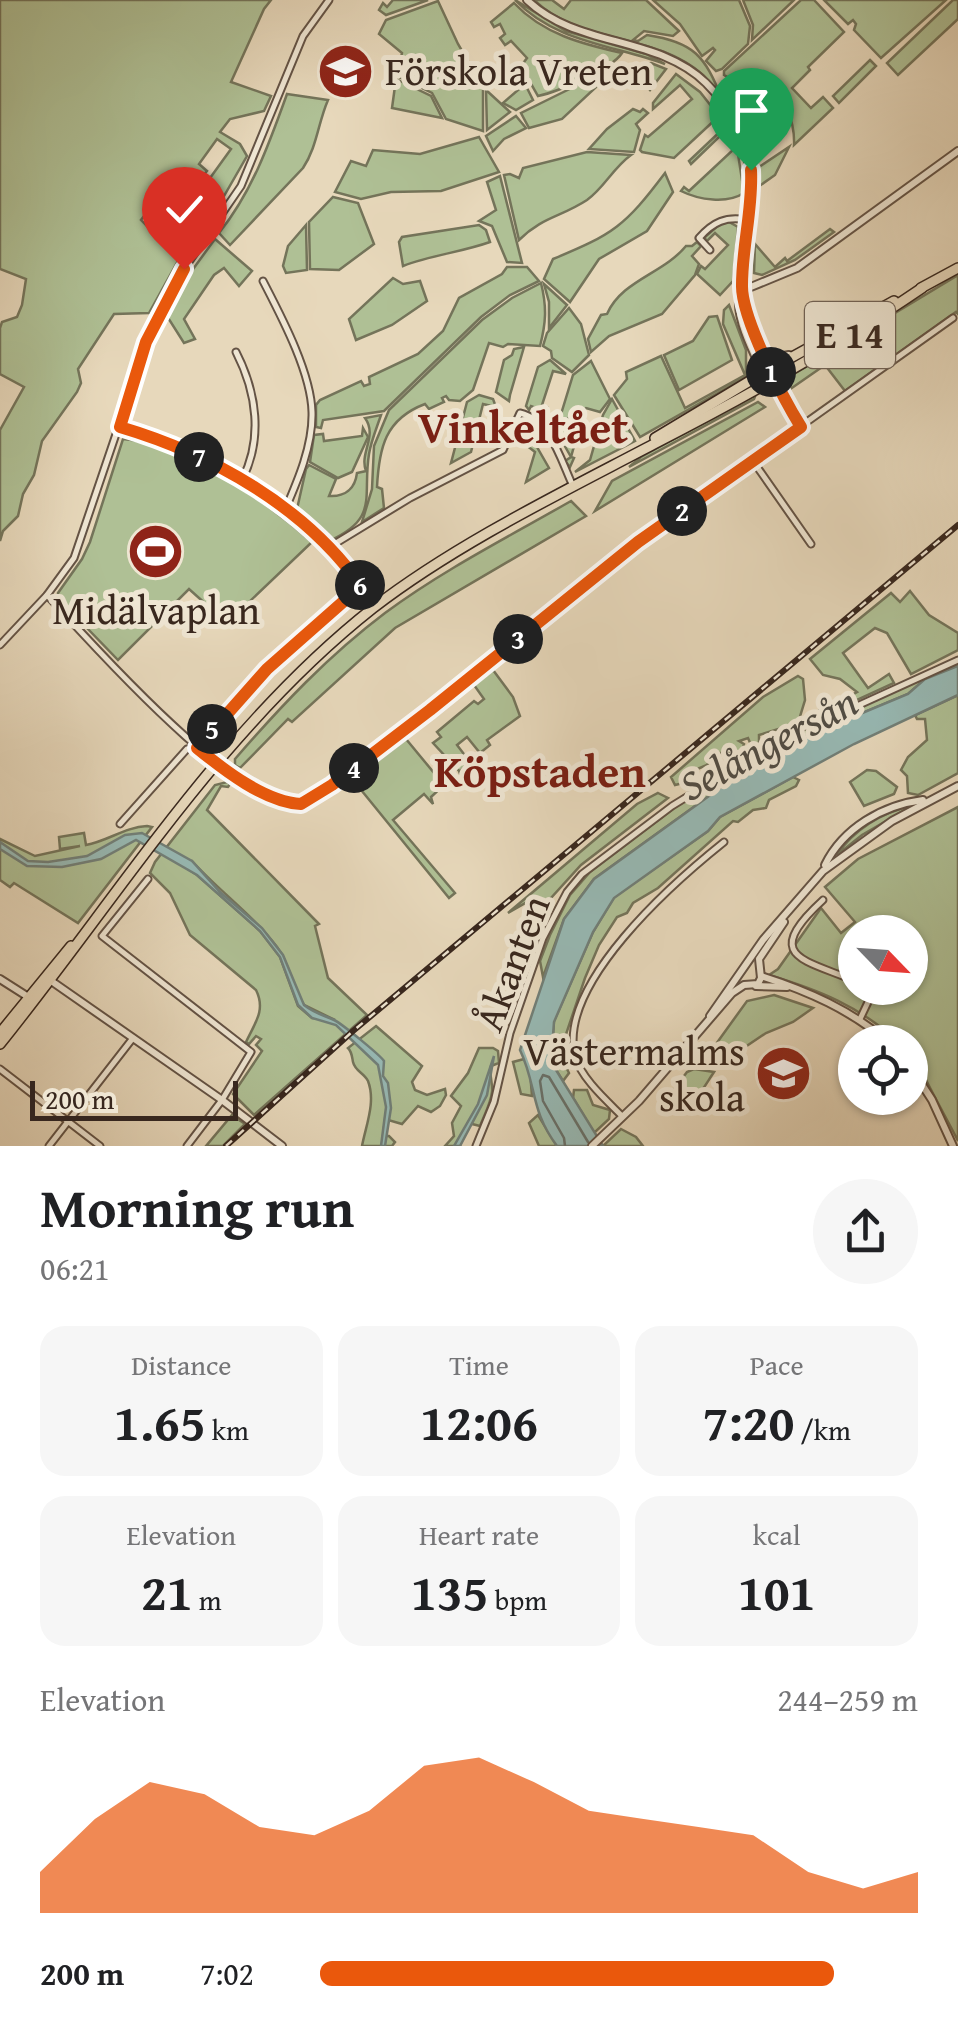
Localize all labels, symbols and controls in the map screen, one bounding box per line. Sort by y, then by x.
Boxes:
school or university icon: Förskola Vreten [316,41,376,101]
place label: Förskola Vreten [385,41,652,100]
pin [709,68,794,171]
icon: arrive [724,83,779,138]
pin [142,167,227,270]
icon: check [157,182,212,237]
road number: E 14 [805,302,895,368]
pin: 1 [746,347,796,397]
text: 1 [764,351,778,392]
district label: Vinkeltået [418,394,628,459]
pin: 7 [174,432,224,482]
text: 7 [192,436,206,477]
pin: 2 [657,486,707,536]
text: 2 [675,490,689,531]
sports icon: Midälvaplan [126,521,186,581]
pin: 6 [335,560,385,610]
text: 6 [353,564,367,605]
place label: Midälvaplan [52,580,260,639]
pin: 3 [493,614,543,664]
text: 3 [511,618,525,659]
water label: Selångersån [668,670,868,815]
pin: 5 [187,704,237,754]
text: 5 [205,708,219,749]
district label: Köpstaden [434,738,646,803]
pin: 4 [329,743,379,793]
text: 4 [347,747,361,788]
street label: Åkanten [459,886,564,1039]
north arrow [838,915,928,1005]
map controls [838,915,928,1115]
place label: Västermalms skola [523,1021,745,1126]
button: locate [838,1025,928,1115]
school or university icon: Västermalms skola [754,1044,814,1104]
scale bar [30,1076,238,1120]
text: 200 m [45,1078,114,1119]
text: Morning run [40,1167,354,1247]
button: share [813,1179,918,1284]
text: 06:21 [40,1245,109,1292]
text: Distance [131,1344,232,1385]
text: Time [449,1344,509,1385]
text: Pace [750,1344,804,1385]
text: 1.65 [114,1385,206,1458]
text: 12:06 [420,1385,538,1458]
text: 7:20 [702,1385,794,1458]
text: km [206,1409,249,1450]
text: /km [794,1409,851,1450]
text: Elevation [127,1514,236,1555]
text: Heart rate [419,1514,539,1555]
text: kcal [753,1514,801,1555]
text: 21 [141,1555,193,1628]
text: 135 [411,1555,489,1628]
text: 101 [738,1555,816,1628]
text: m [193,1579,222,1620]
text: bpm [489,1579,547,1620]
text: Elevation [40,1676,165,1723]
text: 244–259 m [777,1676,918,1723]
text: 200 m [40,1950,124,1997]
text: 7:02 [200,1950,254,1997]

